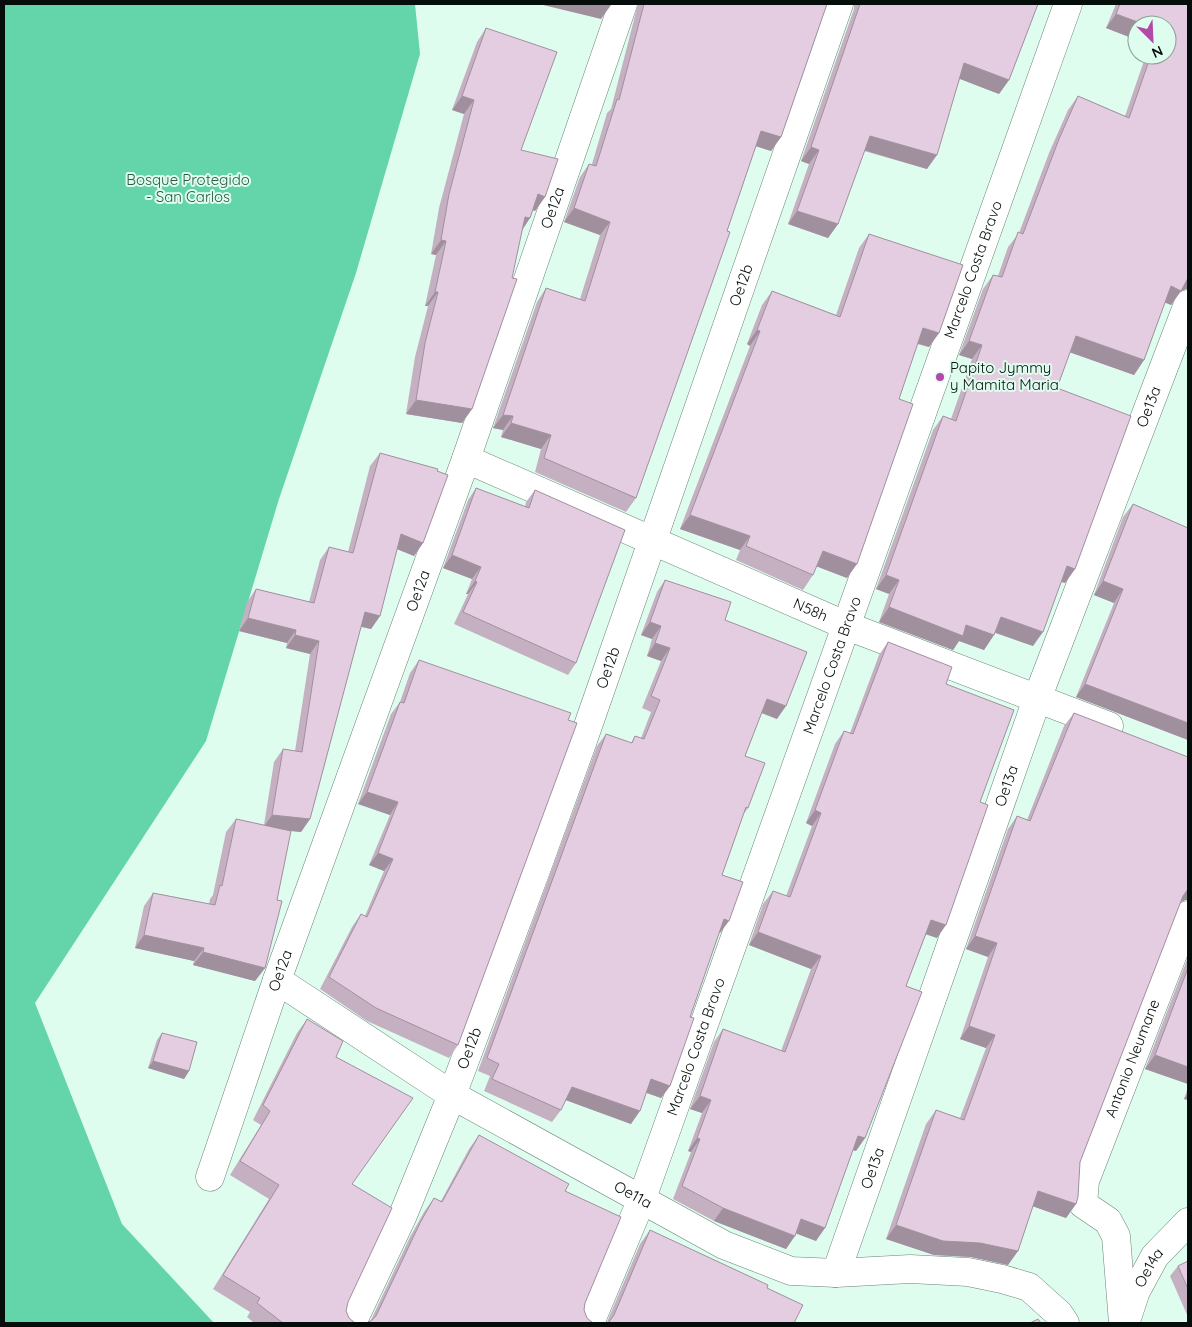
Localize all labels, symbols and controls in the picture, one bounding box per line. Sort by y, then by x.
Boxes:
north arrow [1127,15,1177,65]
text: N [1149,42,1166,62]
park label: Bosque Protegido - San Carlos [126,170,250,206]
street label: Oe12a [536,184,568,231]
street label: Marcelo Costa Bravo [939,198,1006,341]
street label: Oe12b [725,262,757,308]
place label: Papito Jymmy y Mamita Maria [950,358,1059,394]
marker: Papito Jymmy y Mamita Maria [934,371,946,383]
street label: Oe13a [1132,383,1165,430]
street label: Oe12a [401,567,434,614]
street label: N58h [790,594,831,625]
street label: Marcelo Costa Bravo [798,594,865,737]
street label: Oe12b [592,644,624,691]
street label: Oe13a [990,763,1022,809]
street label: Oe12a [264,947,296,994]
street label: Marcelo Costa Bravo [662,975,729,1118]
street label: Antonio Neumane [1100,996,1163,1120]
street label: Oe12b [453,1025,485,1072]
street label: Oe13a [856,1145,888,1191]
street label: Oe11a [611,1176,655,1212]
street label: Oe14a [1130,1243,1167,1291]

